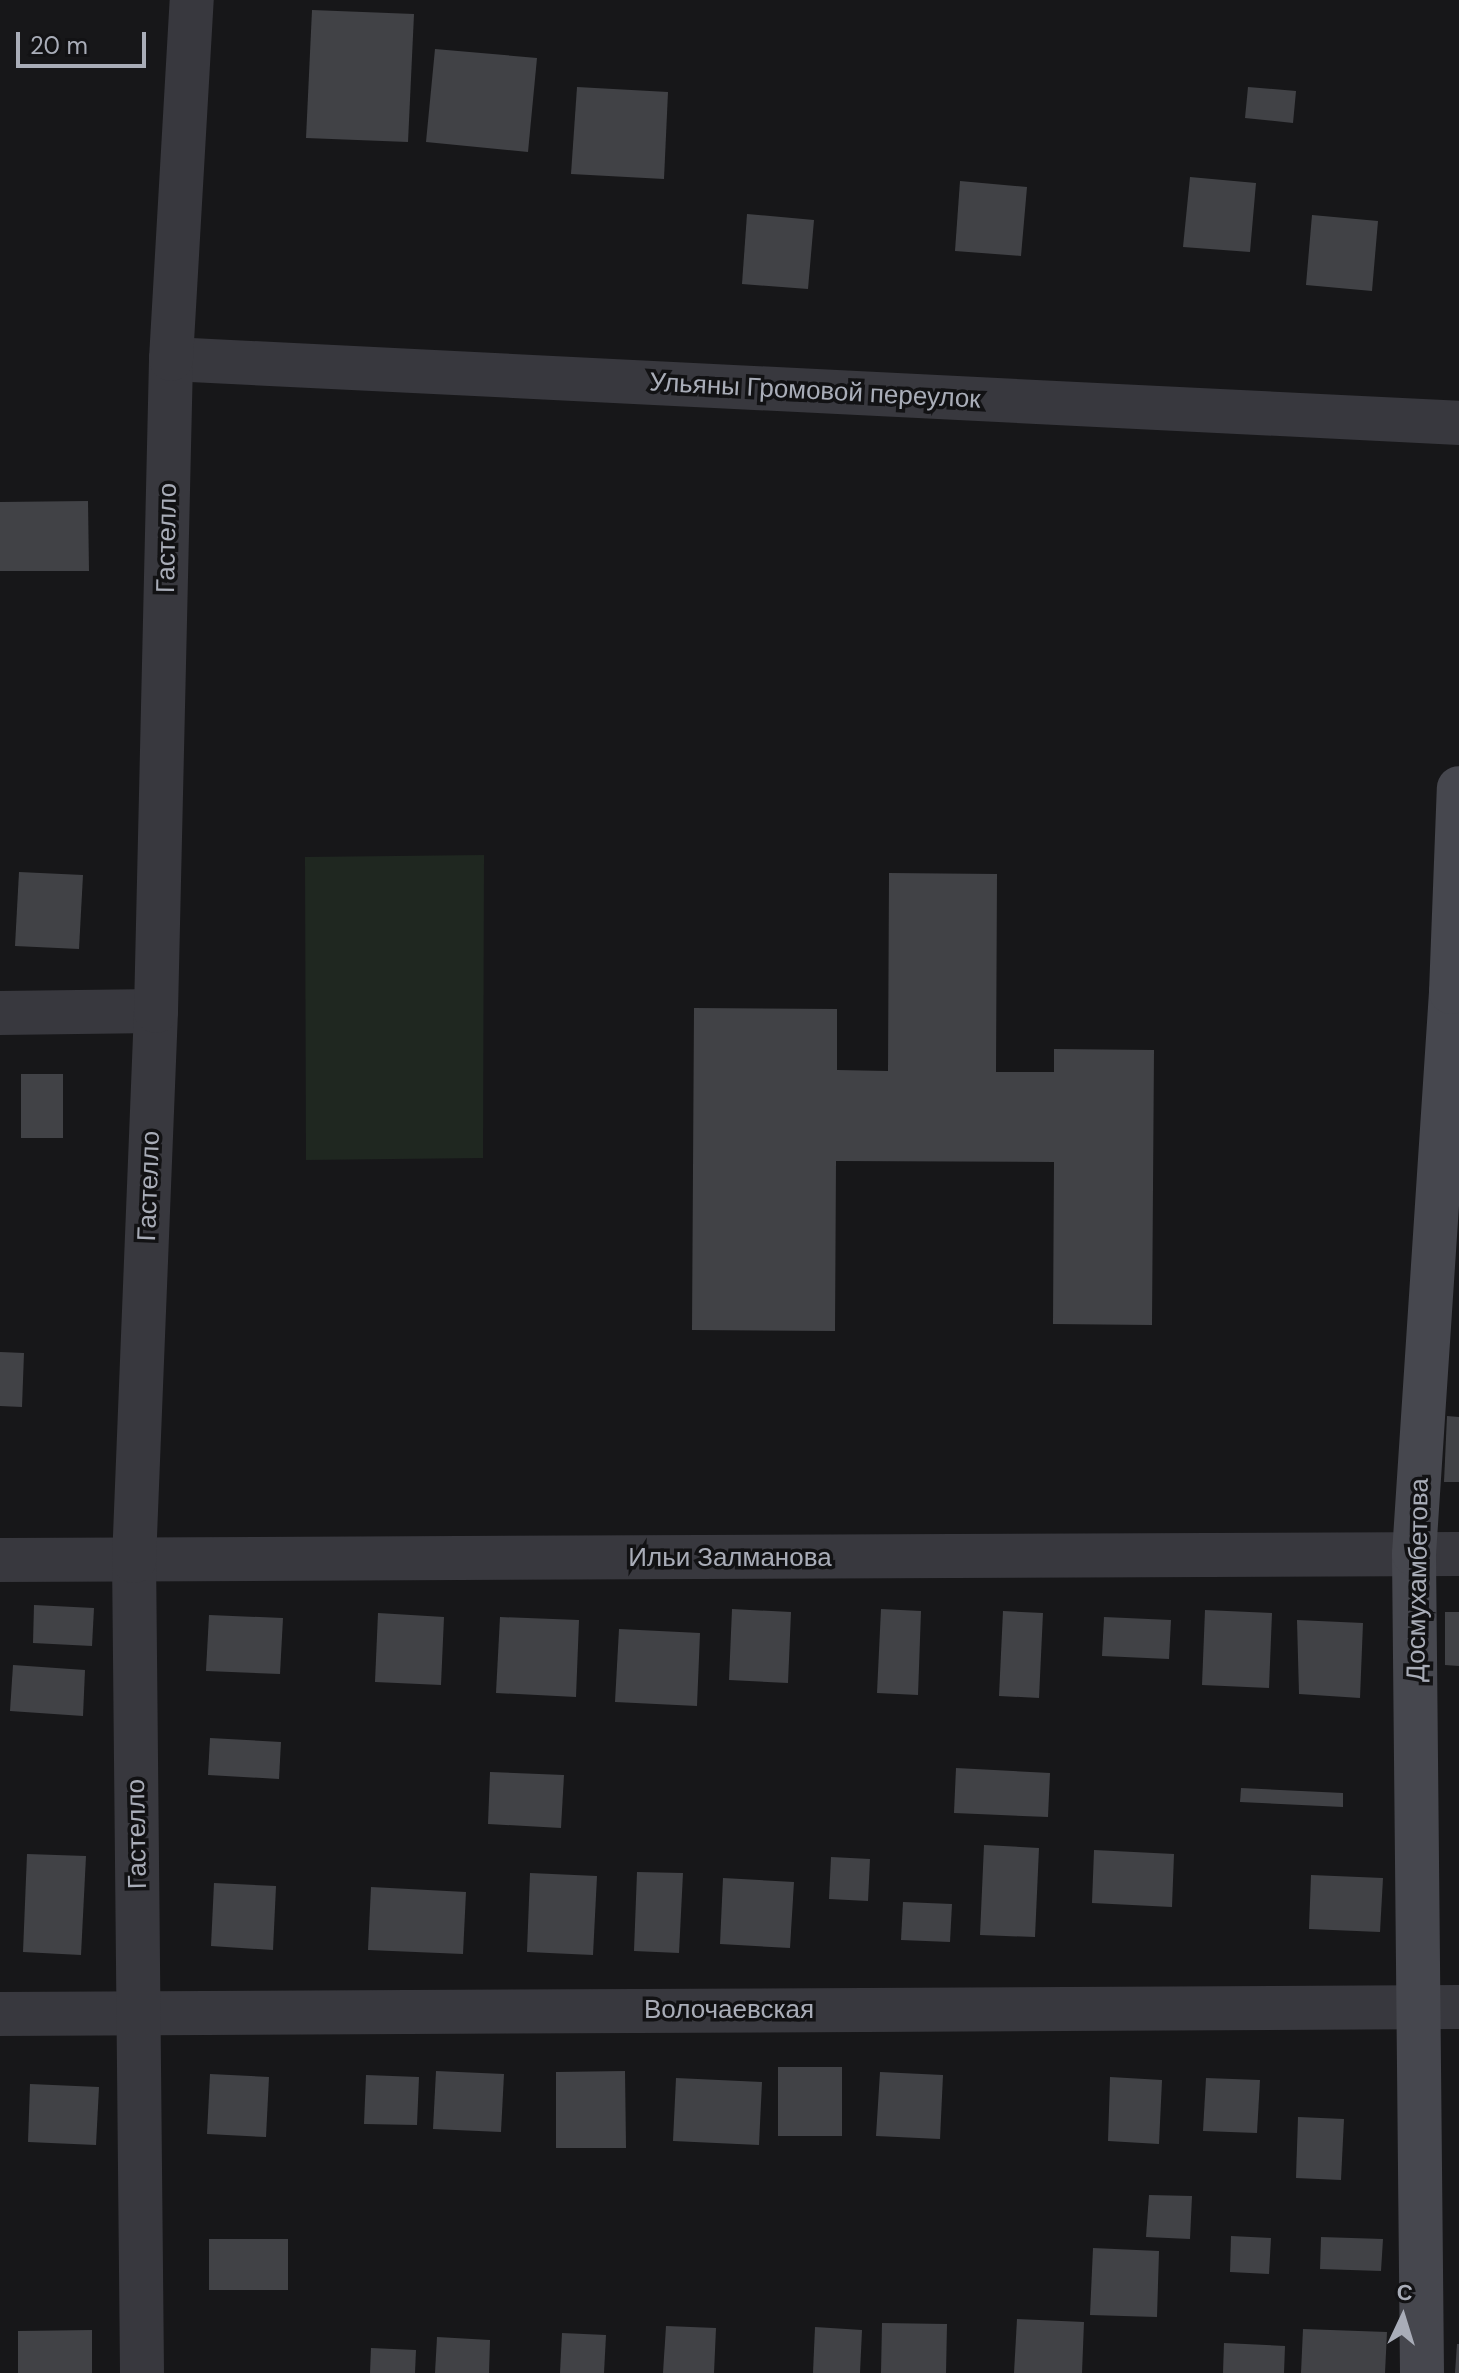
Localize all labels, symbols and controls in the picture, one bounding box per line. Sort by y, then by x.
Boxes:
scale bar [20,16,150,66]
text: 20 m [30,30,88,61]
street label: Ульяны Громовой переулок [649,367,981,415]
street label: Гастелло [150,483,184,593]
street label: Гастелло [131,1130,167,1242]
street label: Досмухамбетова [1401,1478,1435,1682]
street label: Ильи Залманова [628,1542,832,1574]
street label: Гастелло [120,1779,154,1889]
street label: Волочаевская [644,1994,814,2026]
north arrow [1363,2277,1443,2357]
text: С [1396,2278,1414,2308]

